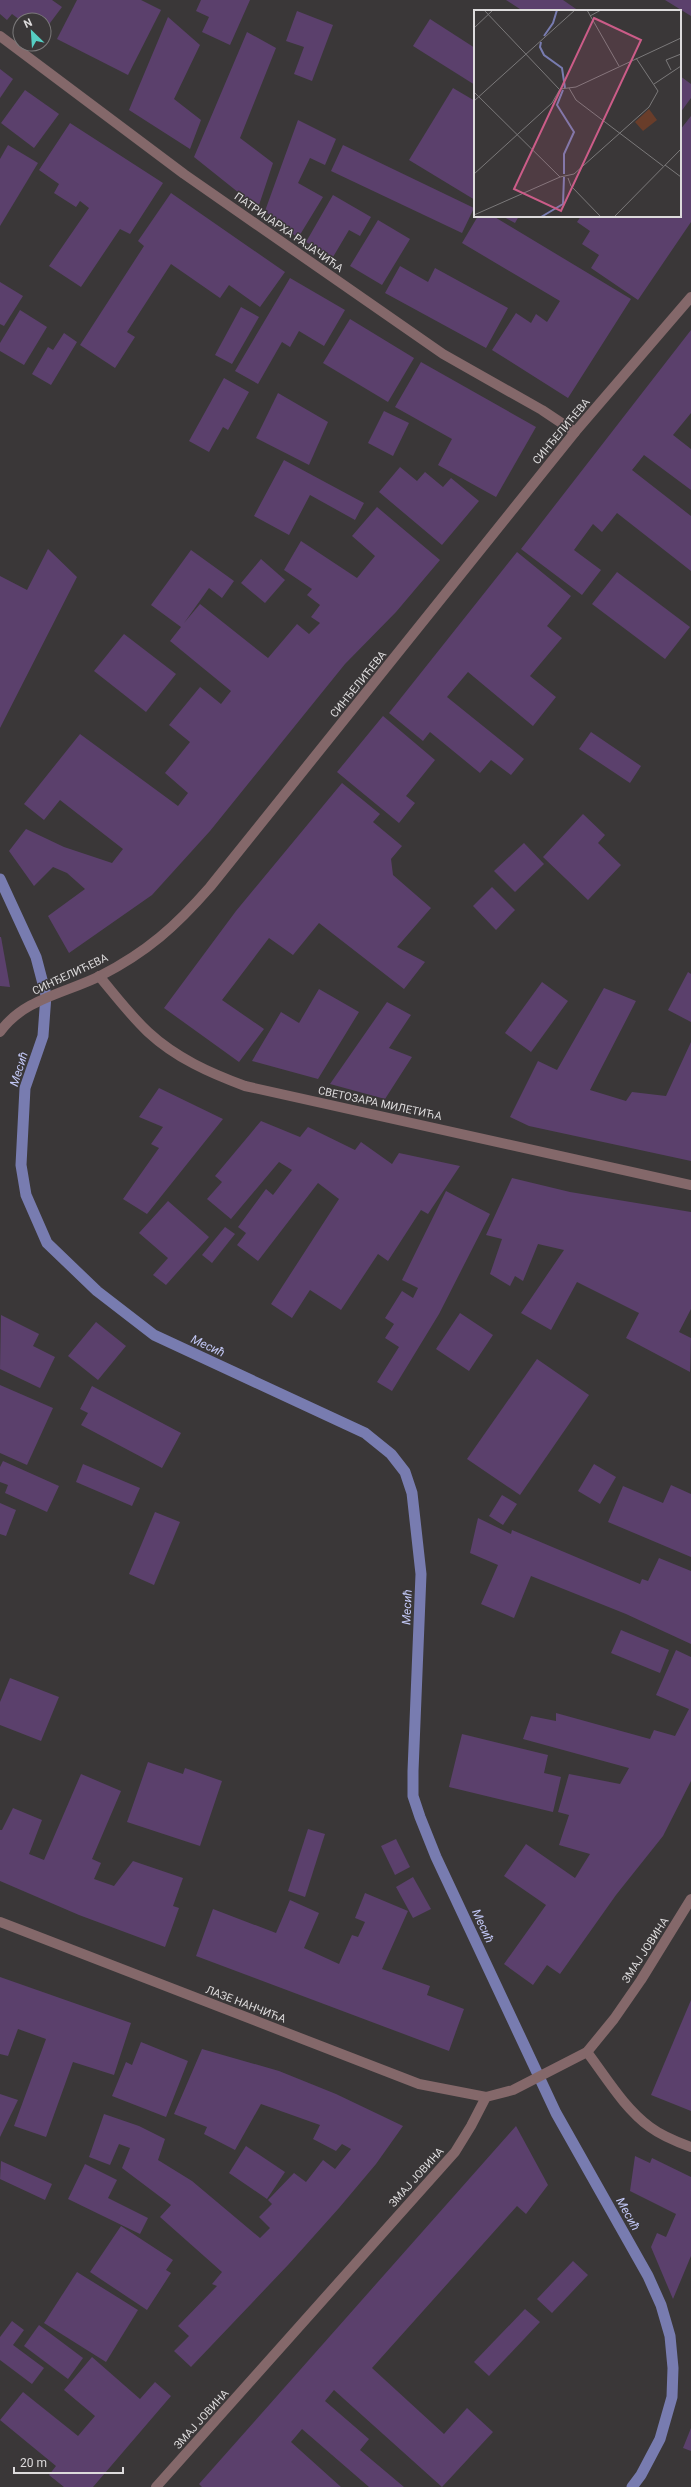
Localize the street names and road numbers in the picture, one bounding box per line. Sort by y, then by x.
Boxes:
street label: ПАТРИЈАРХА РАЈАЧИЋА [232,190,346,275]
street label: СИНЂЕЛИЋЕВА [530,395,593,467]
street label: СИНЂЕЛИЋЕВА [328,648,390,720]
street label: СИНЂЕЛИЋЕВА [30,951,111,998]
street label: СВЕТОЗАРА МИЛЕТИЋА [317,1084,444,1123]
street label: ЗМАЈ ЈОВИНА [619,1914,672,1986]
street label: ЛАЗЕ НАНЧИЋА [204,1983,288,2026]
street label: ЗМАЈ ЈОВИНА [386,2144,447,2210]
street label: ЗМАЈ ЈОВИНА [171,2386,232,2452]

